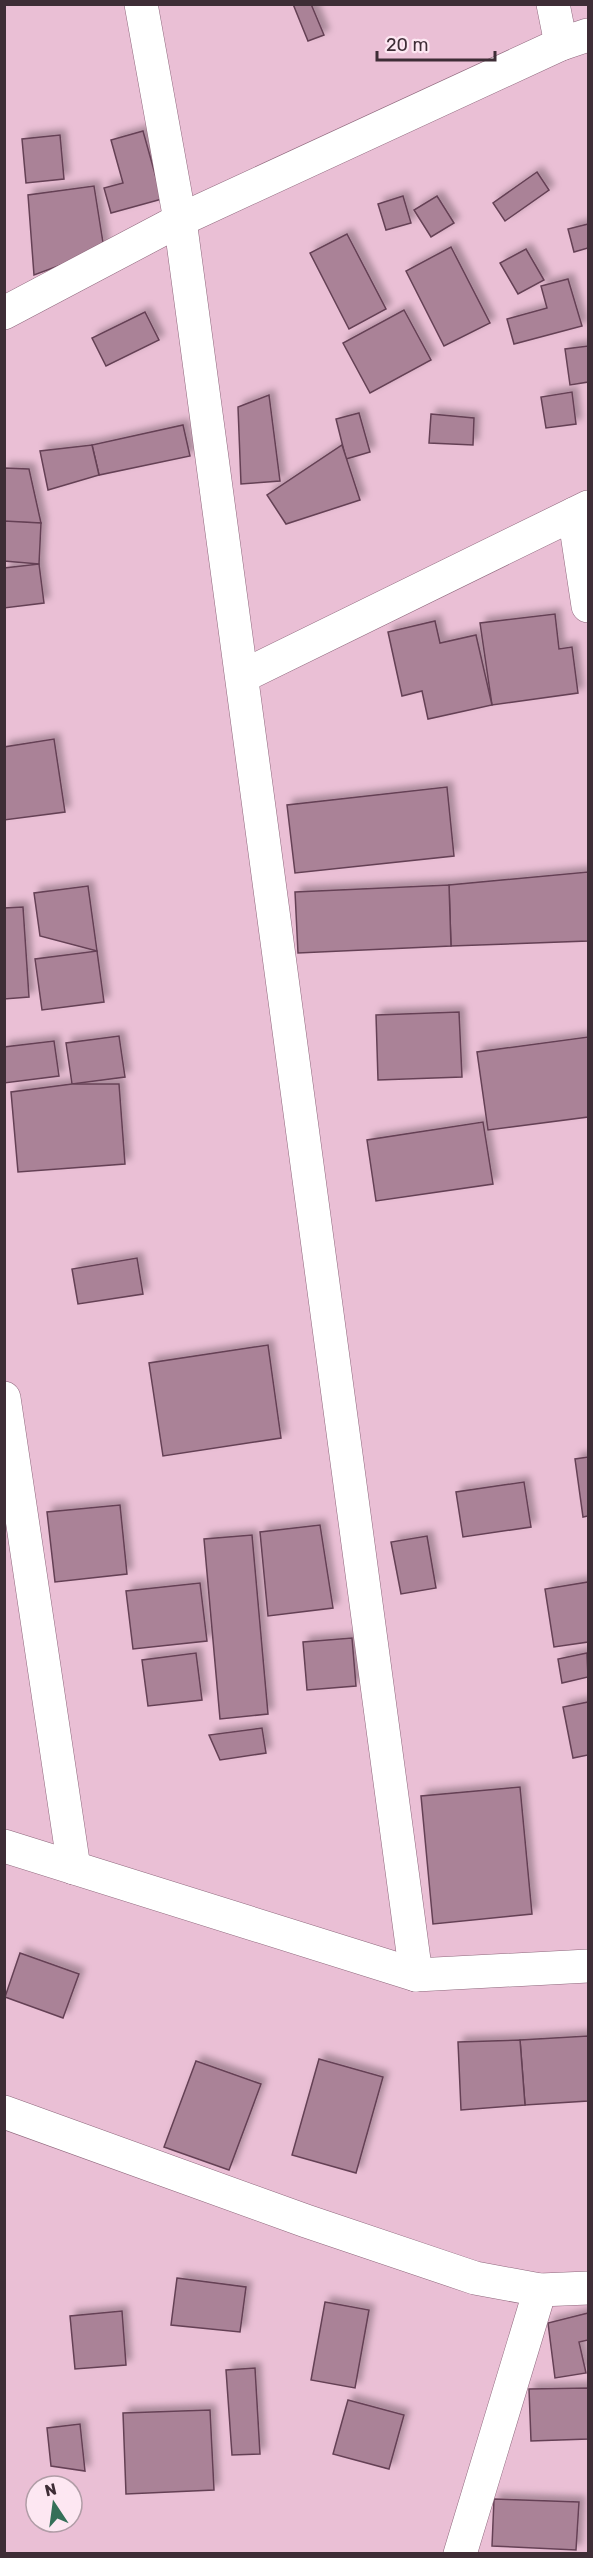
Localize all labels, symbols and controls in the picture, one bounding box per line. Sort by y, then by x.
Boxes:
scale bar [377,24,496,62]
text: 20 m [386,34,428,56]
north arrow [24,2474,84,2534]
text: N [43,2479,58,2500]

